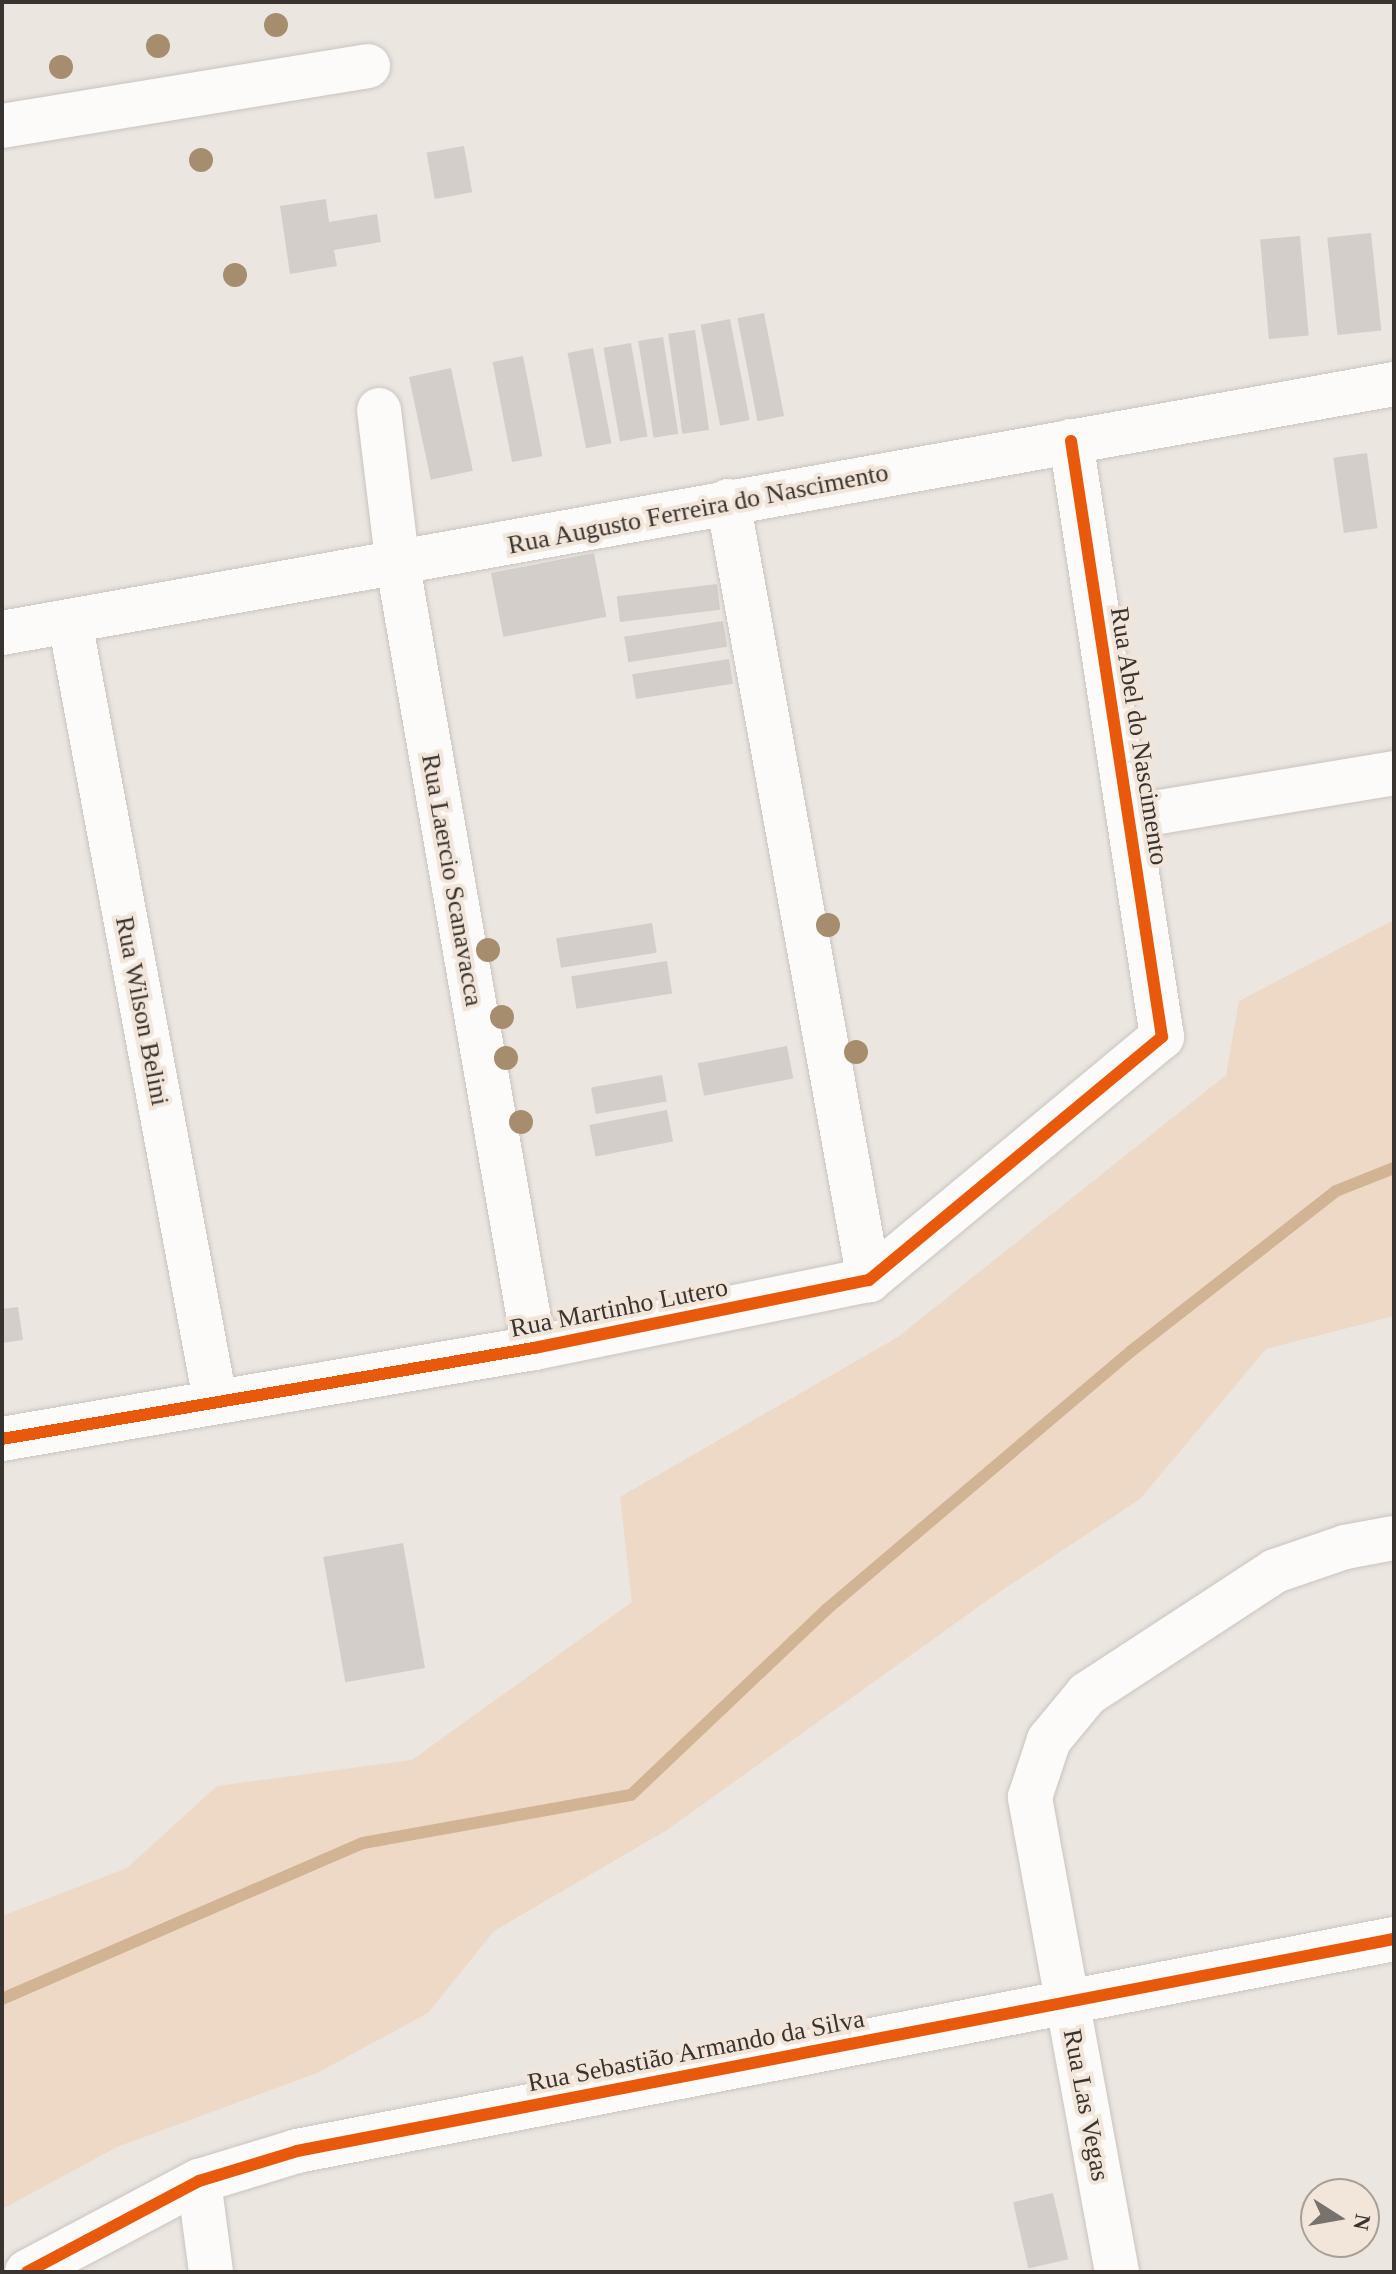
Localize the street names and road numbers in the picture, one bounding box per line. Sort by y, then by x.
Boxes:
street label: Rua Augusto Ferreira do Nascimento [504,457,892,561]
street label: Rua Abel do Nascimento [1103,604,1175,868]
street label: Rua Laercio Scanavacca [414,751,490,1009]
street label: Rua Wilson Belini [108,914,176,1108]
street label: Rua Martinho Lutero [508,1272,730,1344]
street label: Rua Sebastião Armando da Silva [524,2003,868,2099]
street label: Rua Las Vegas [1056,2026,1116,2184]

